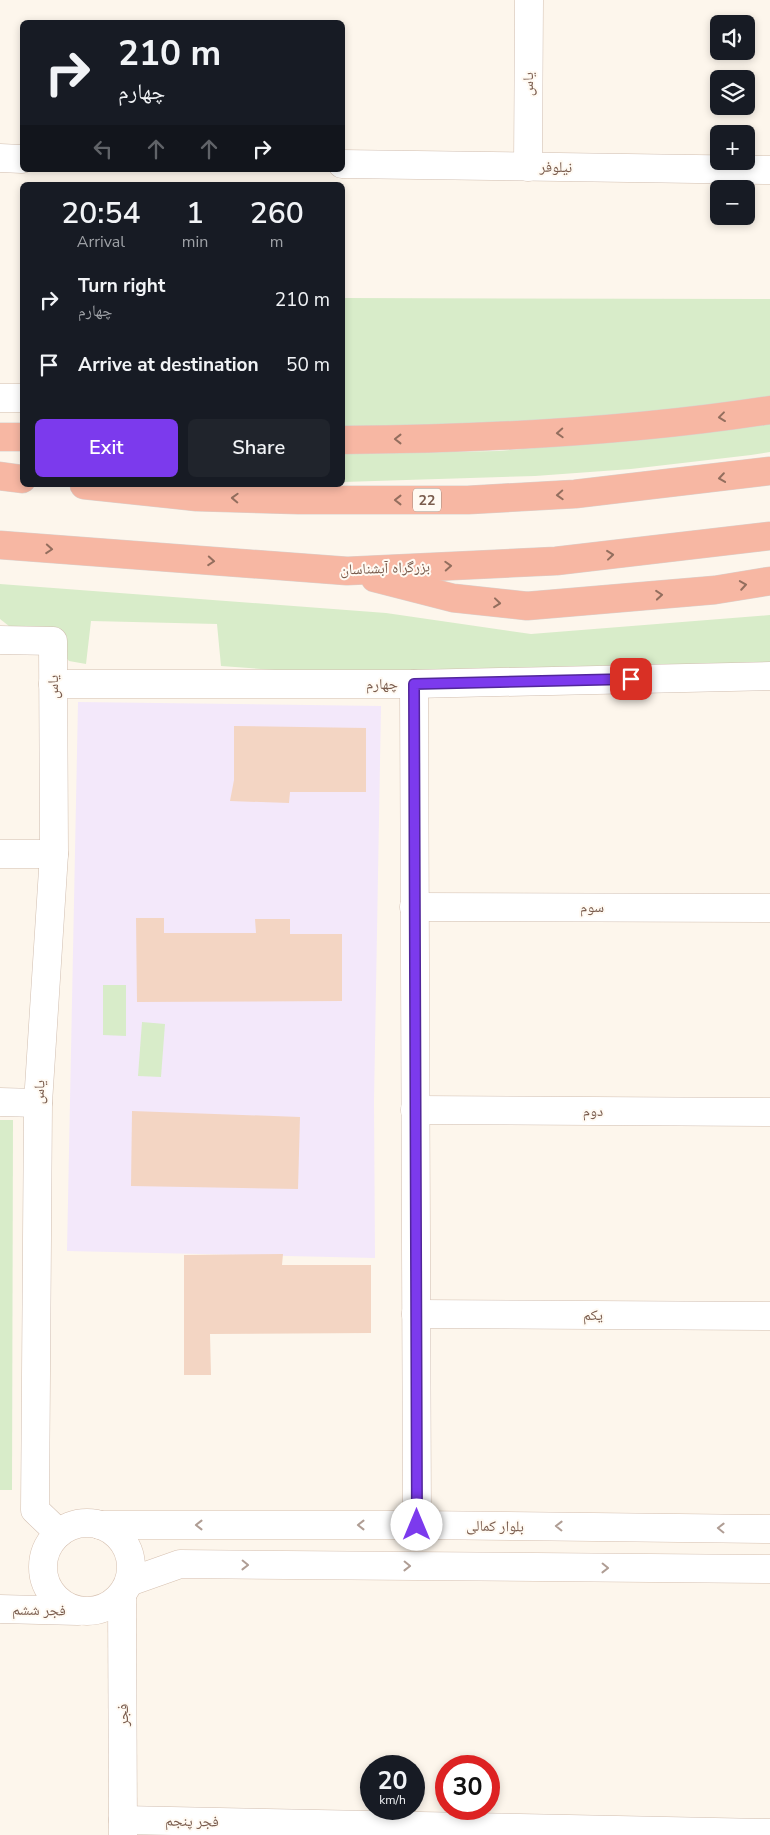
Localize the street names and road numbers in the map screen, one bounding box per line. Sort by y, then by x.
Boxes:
street label: یاس [518,71,538,96]
street label: نیلوفر [539,157,572,177]
road number: 22 [413,488,441,512]
street label: بزرگراه آبشناسان [340,556,430,580]
street label: چهارم [366,674,399,694]
street label: یاس [43,675,63,699]
street label: سوم [580,897,604,917]
street label: یاس [28,1079,50,1105]
street label: دوم [583,1101,603,1121]
street label: یکم [583,1305,603,1325]
street label: بلوار کمالی [466,1515,524,1537]
street label: فجر ششم [12,1600,66,1620]
street label: فجر [113,1704,133,1727]
street label: فجر پنجم [165,1811,219,1831]

